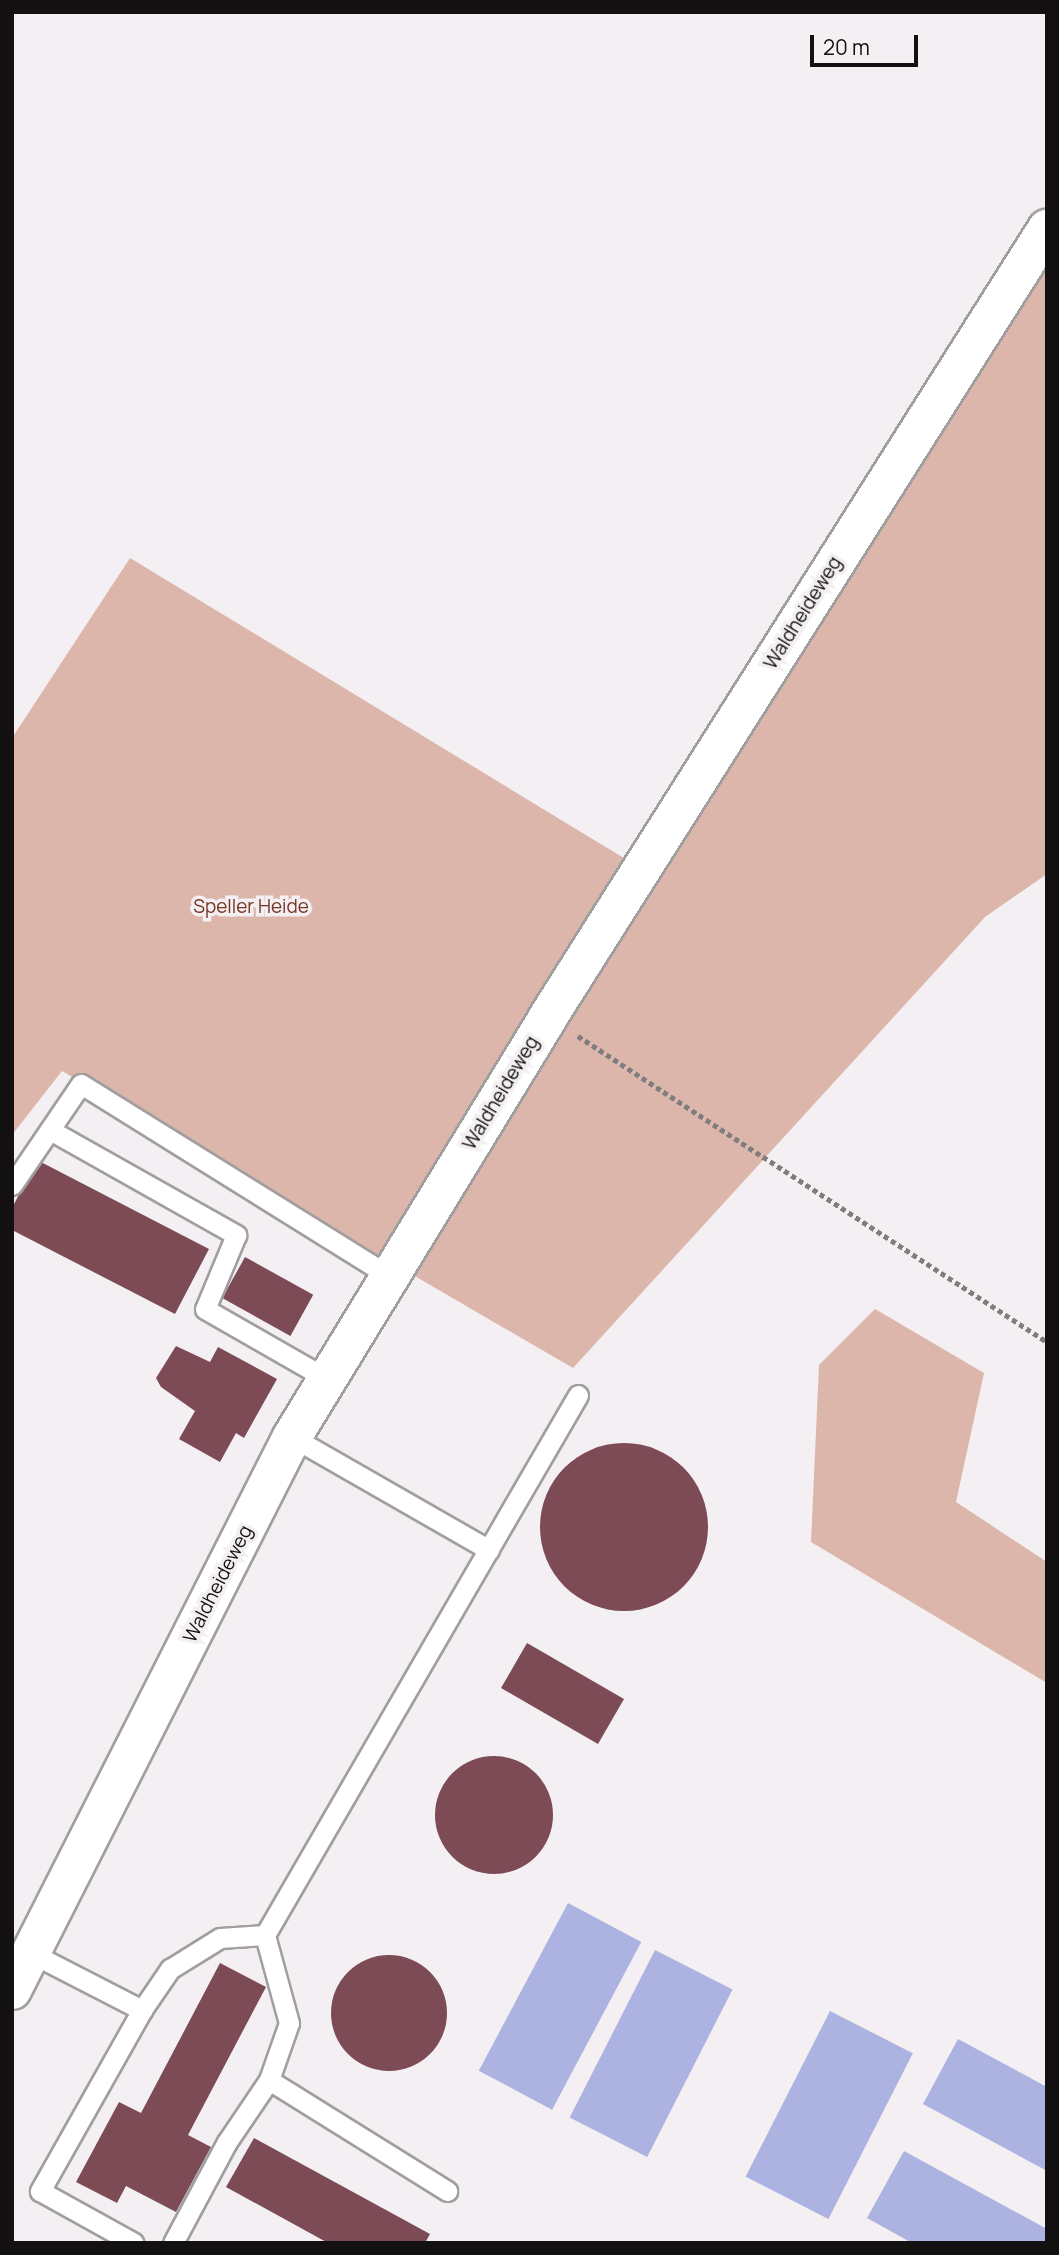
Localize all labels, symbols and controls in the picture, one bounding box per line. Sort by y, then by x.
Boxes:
scale bar [814,21,922,65]
text: 20 m [823,33,870,61]
street label: Waldheideweg [759,552,847,674]
park label: Speller Heide [193,896,309,918]
street label: Waldheideweg [458,1032,544,1154]
street label: Waldheideweg [179,1522,257,1646]

